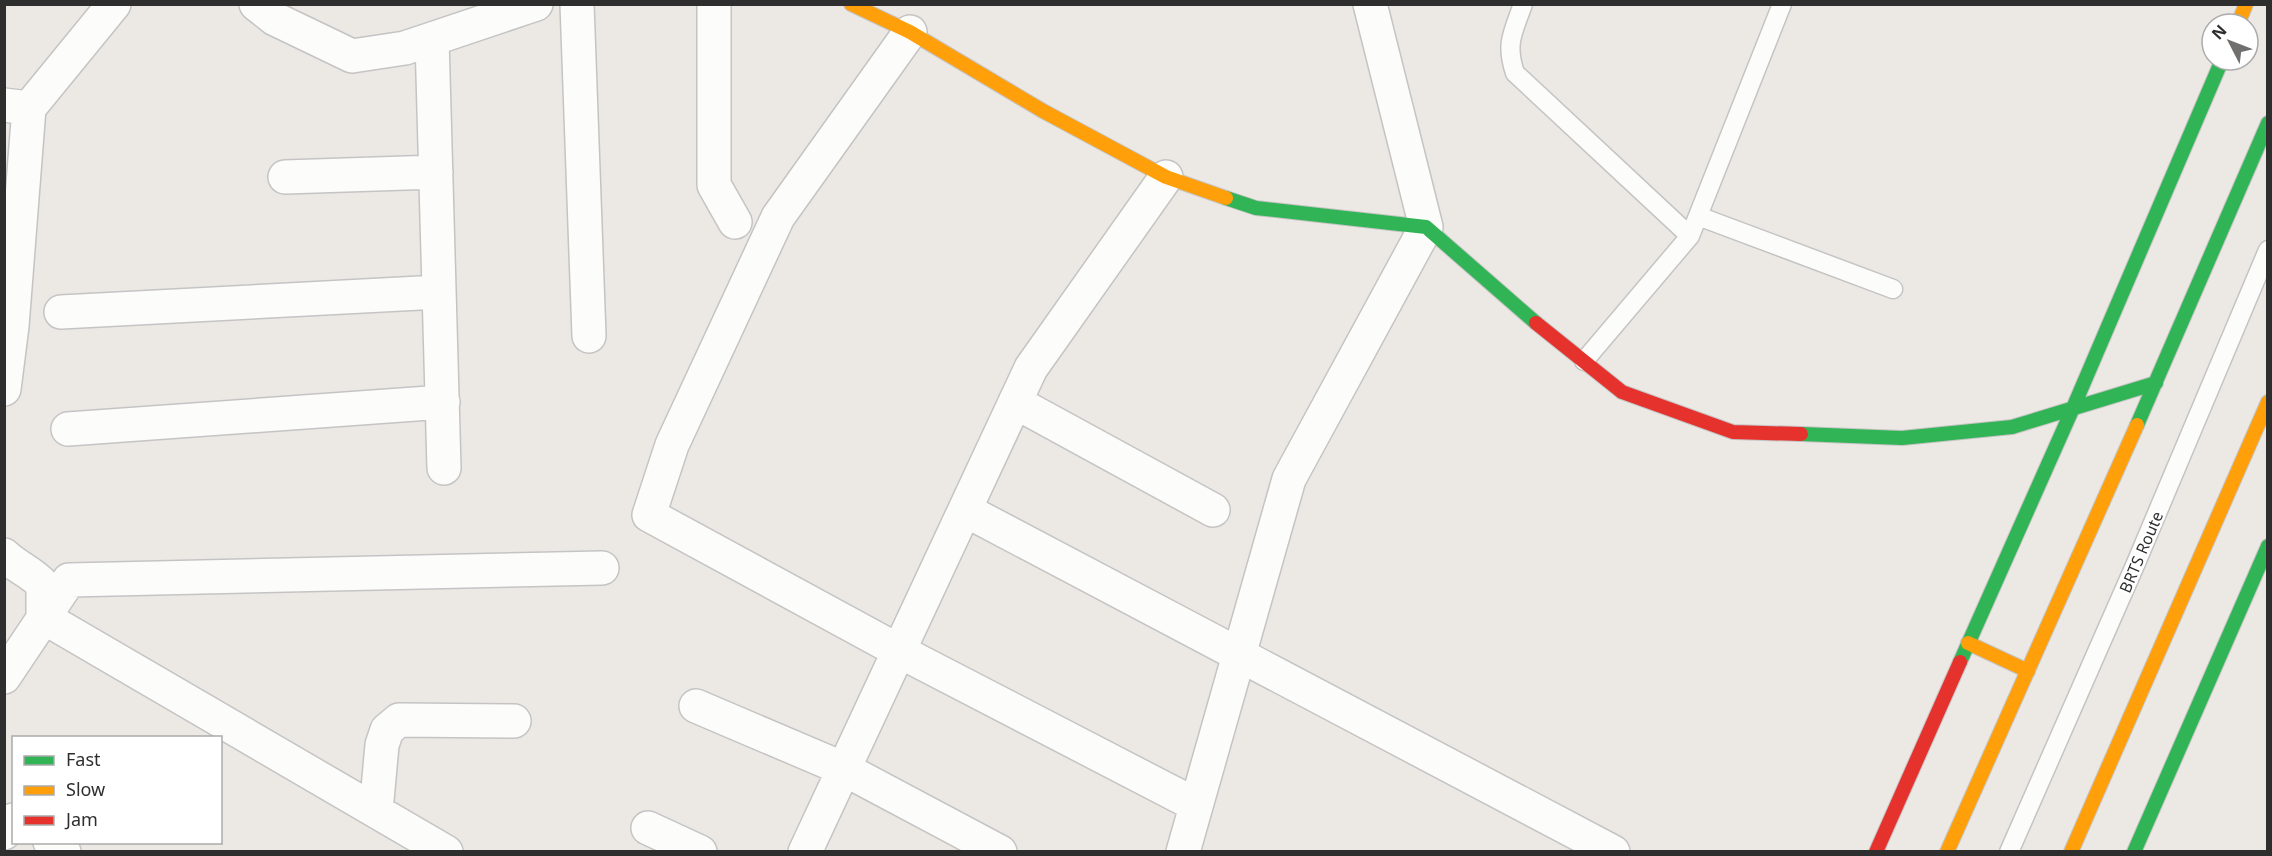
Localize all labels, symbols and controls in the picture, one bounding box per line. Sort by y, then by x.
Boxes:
north arrow [2200,12,2260,72]
text: N [2206,20,2231,44]
street label: BRTS Route [2114,508,2168,596]
legend [12,736,222,844]
text: Fast [66,747,101,771]
text: Slow [66,777,105,801]
text: Jam [64,807,98,831]

